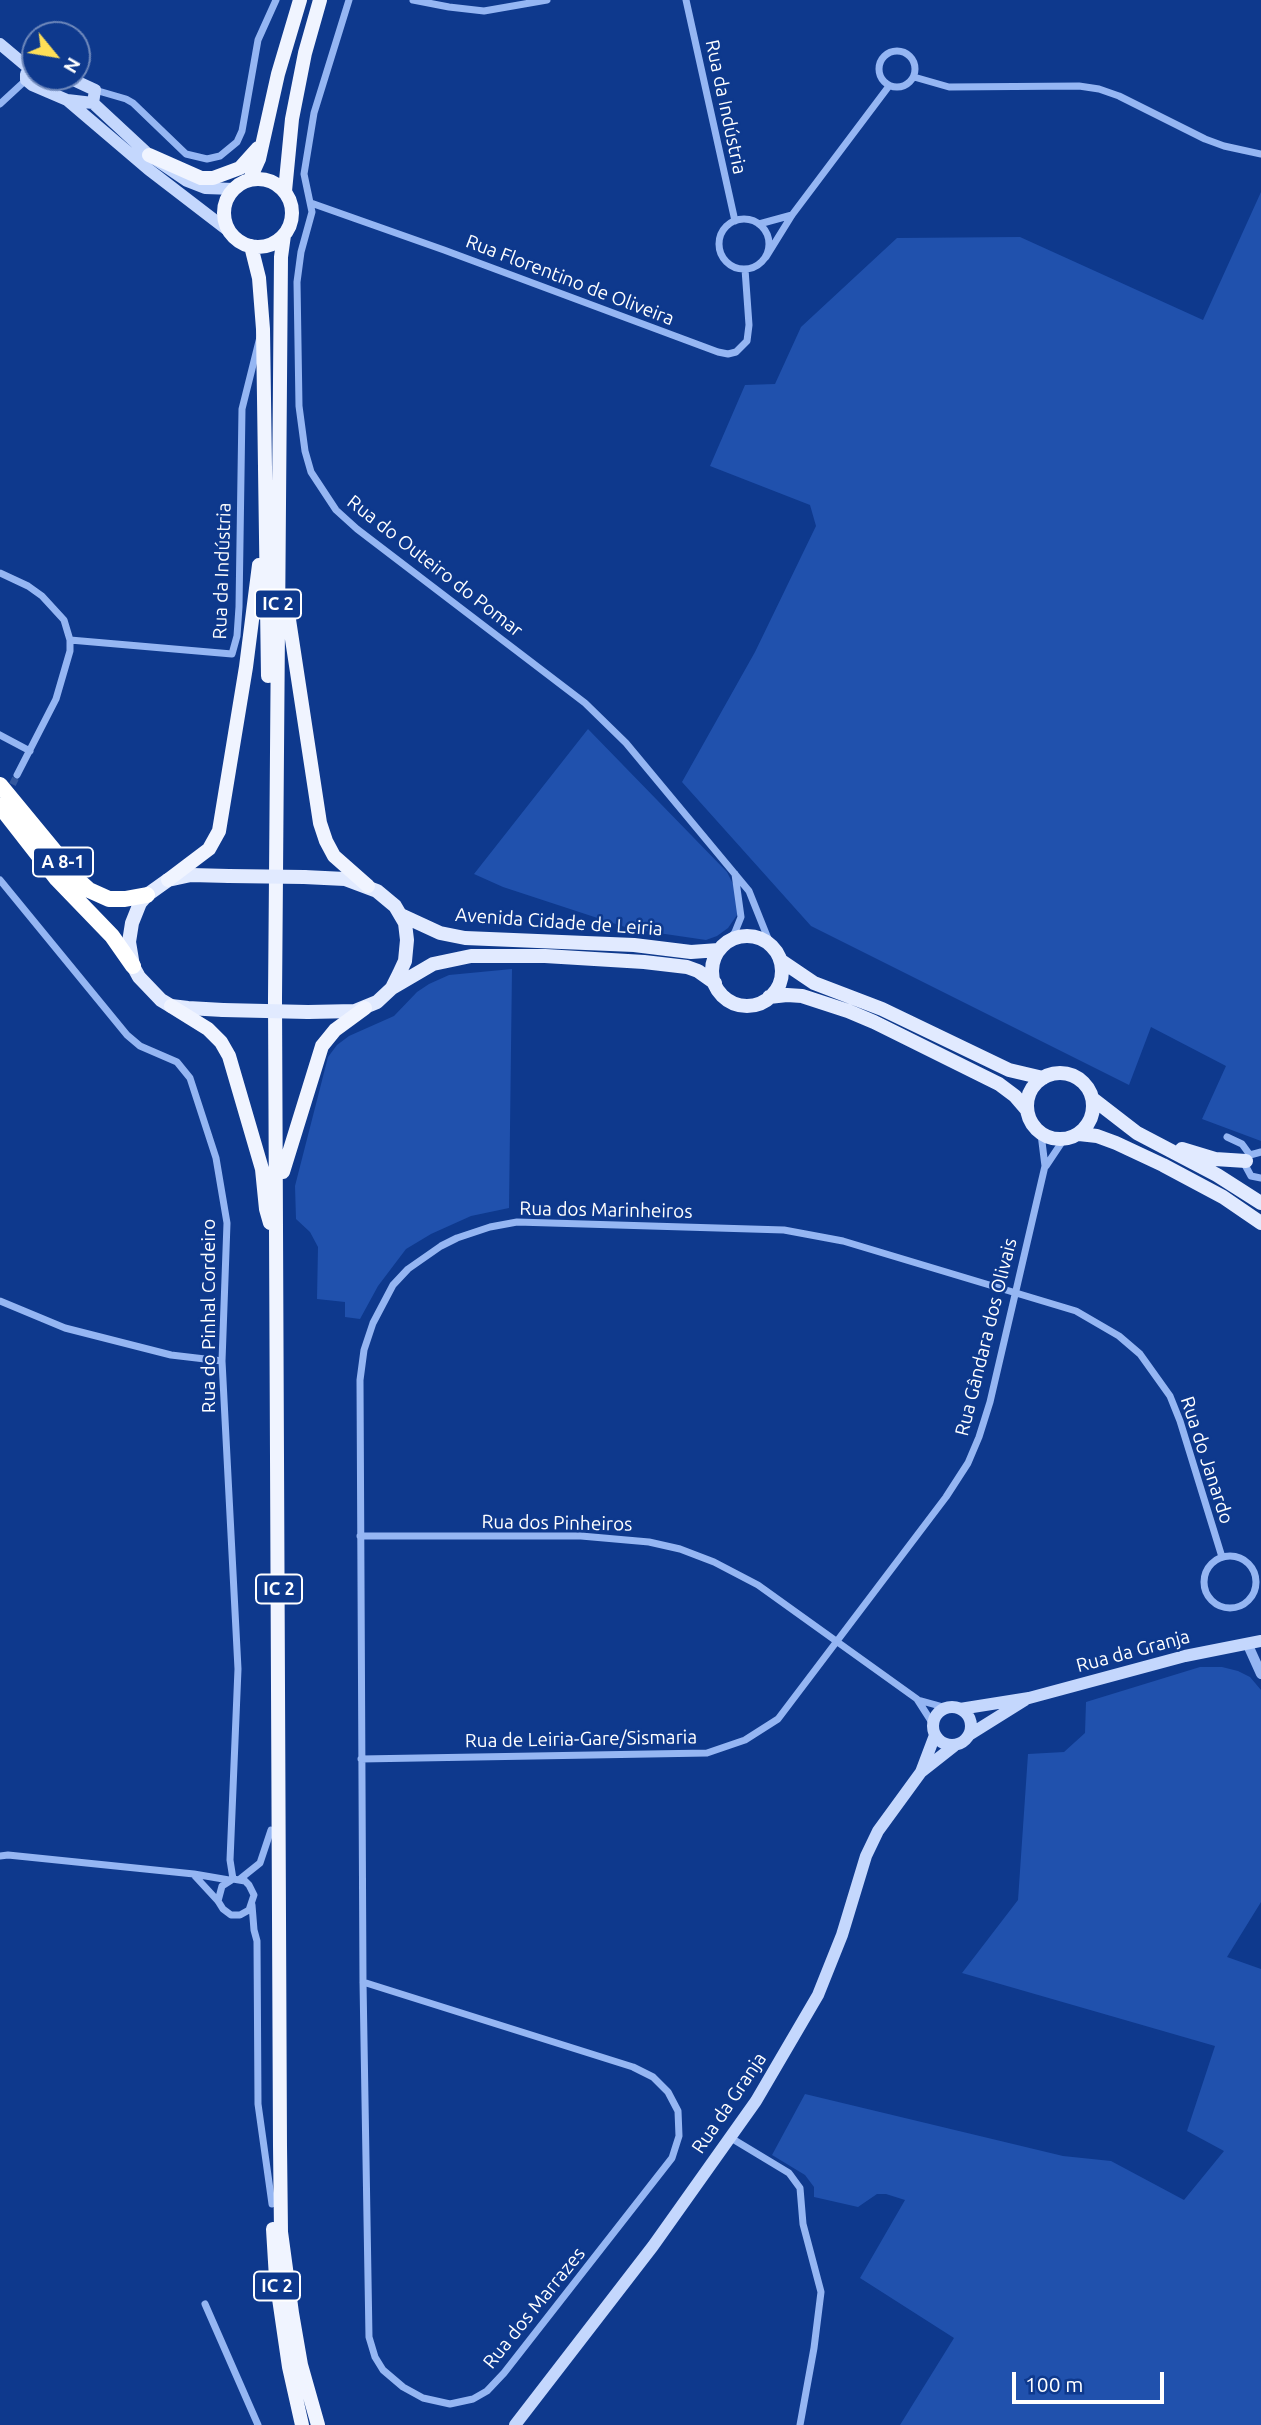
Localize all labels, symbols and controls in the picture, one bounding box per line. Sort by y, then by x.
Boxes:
north arrow [21,21,91,91]
street label: Rua da Indústria [701,38,751,176]
text: N [59,54,86,77]
street label: Rua Florentino de Oliveira [463,230,677,330]
street label: Rua do Outeiro do Pomar [343,490,527,642]
street label: Rua da Indústria [208,502,236,640]
road number: IC 2 [255,590,301,618]
road number: A 8-1 [33,848,93,876]
street label: Avenida Cidade de Leiria [454,903,664,941]
street label: Rua dos Marinheiros [519,1197,693,1223]
street label: Rua do Pinhal Cordeiro [198,1219,220,1413]
street label: Rua Gândara dos Olivais [950,1236,1022,1438]
street label: Rua do Janardo [1176,1393,1238,1527]
street label: Rua dos Pinheiros [481,1510,633,1536]
road number: IC 2 [256,1574,302,1604]
street label: Rua da Granja [1074,1625,1192,1677]
street label: Rua de Leiria-Gare/Sismaria [465,1726,697,1752]
street label: Rua da Granja [687,2048,771,2158]
street label: Rua dos Marrazes [478,2243,590,2373]
road number: IC 2 [254,2272,300,2300]
scale bar [1016,2358,1168,2402]
text: 100 m [1025,2372,1083,2396]

